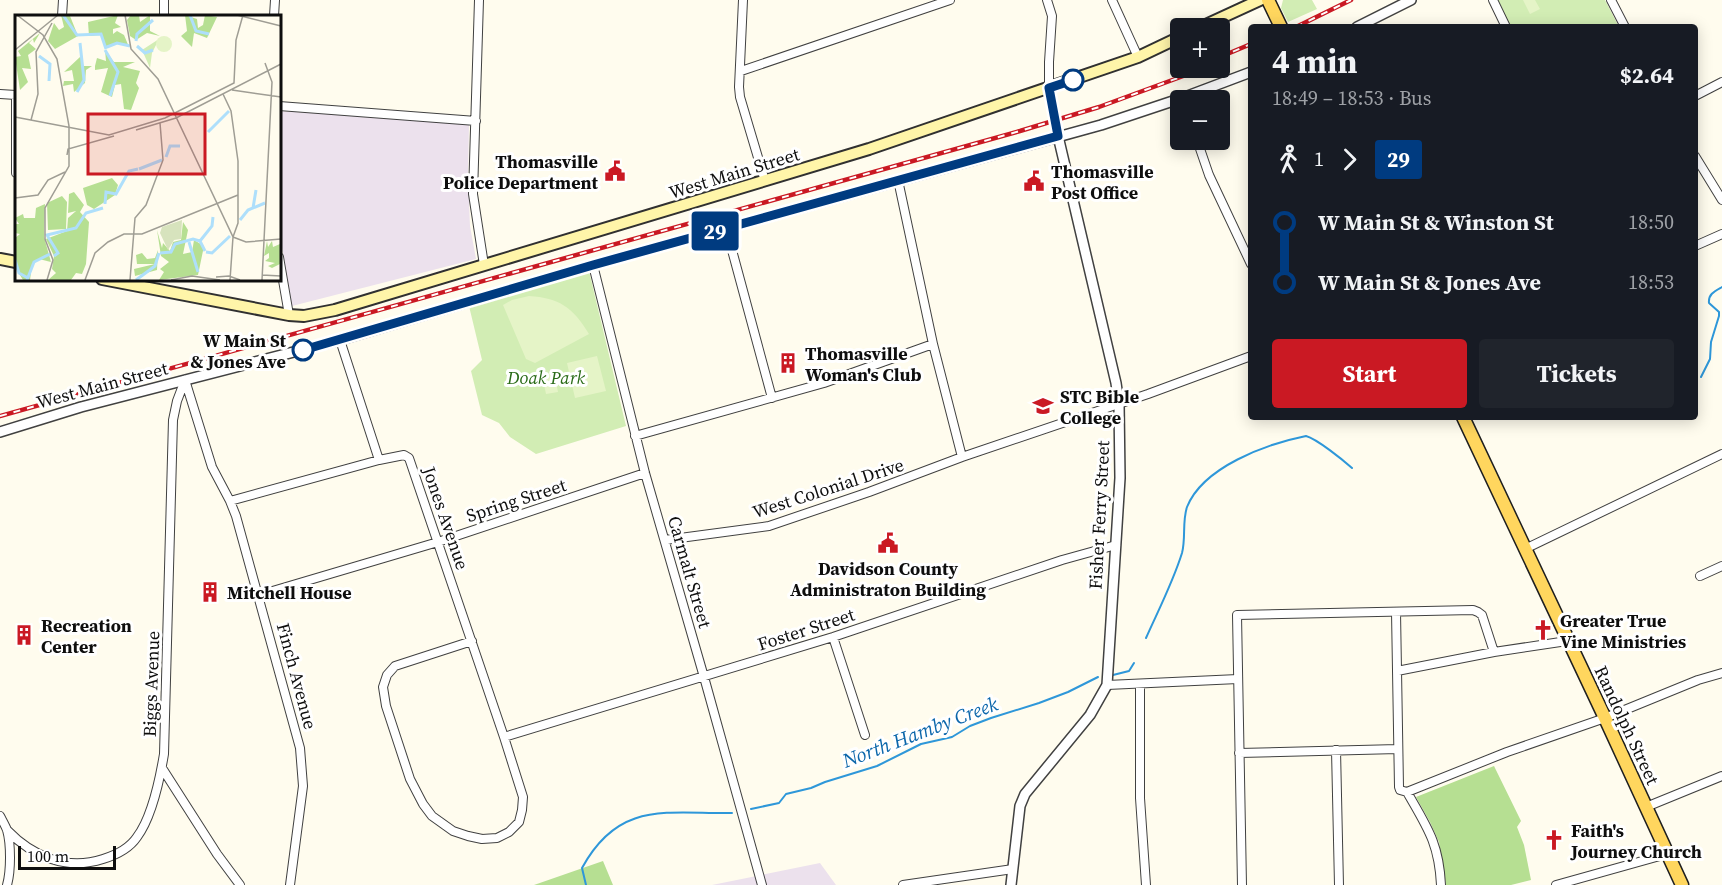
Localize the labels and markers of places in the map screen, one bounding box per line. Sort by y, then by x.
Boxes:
unlabelled marker [1062,69,1084,91]
place label: Thomasville Police Department [443,149,599,195]
public building icon: Thomasville Police Department [603,159,627,183]
place label: Thomasville Post Office [1051,159,1154,205]
public building icon: Thomasville Post Office [1022,169,1046,193]
place label: W Main St & Jones Ave [190,328,287,374]
marker: W Main St & Jones Ave [292,339,314,361]
place label: Thomasville Woman's Club [805,341,921,387]
building icon: Thomasville Woman's Club [776,351,800,375]
place label: STC Bible College [1060,384,1139,430]
school or university icon: STC Bible College [1031,394,1055,418]
public building icon: Davidson County Administraton Building [876,531,900,555]
place label: Davidson County Administraton Building [790,556,986,602]
building icon: Mitchell House [198,580,222,604]
place label: Mitchell House [227,580,352,605]
place label: Greater True Vine Ministries [1560,608,1686,654]
place label: Recreation Center [41,613,132,659]
church icon: Greater True Vine Ministries [1531,618,1555,642]
building icon: Recreation Center [12,623,36,647]
place label: Faith's Journey Church [1570,818,1702,864]
church icon: Faith's Journey Church [1542,828,1566,852]

